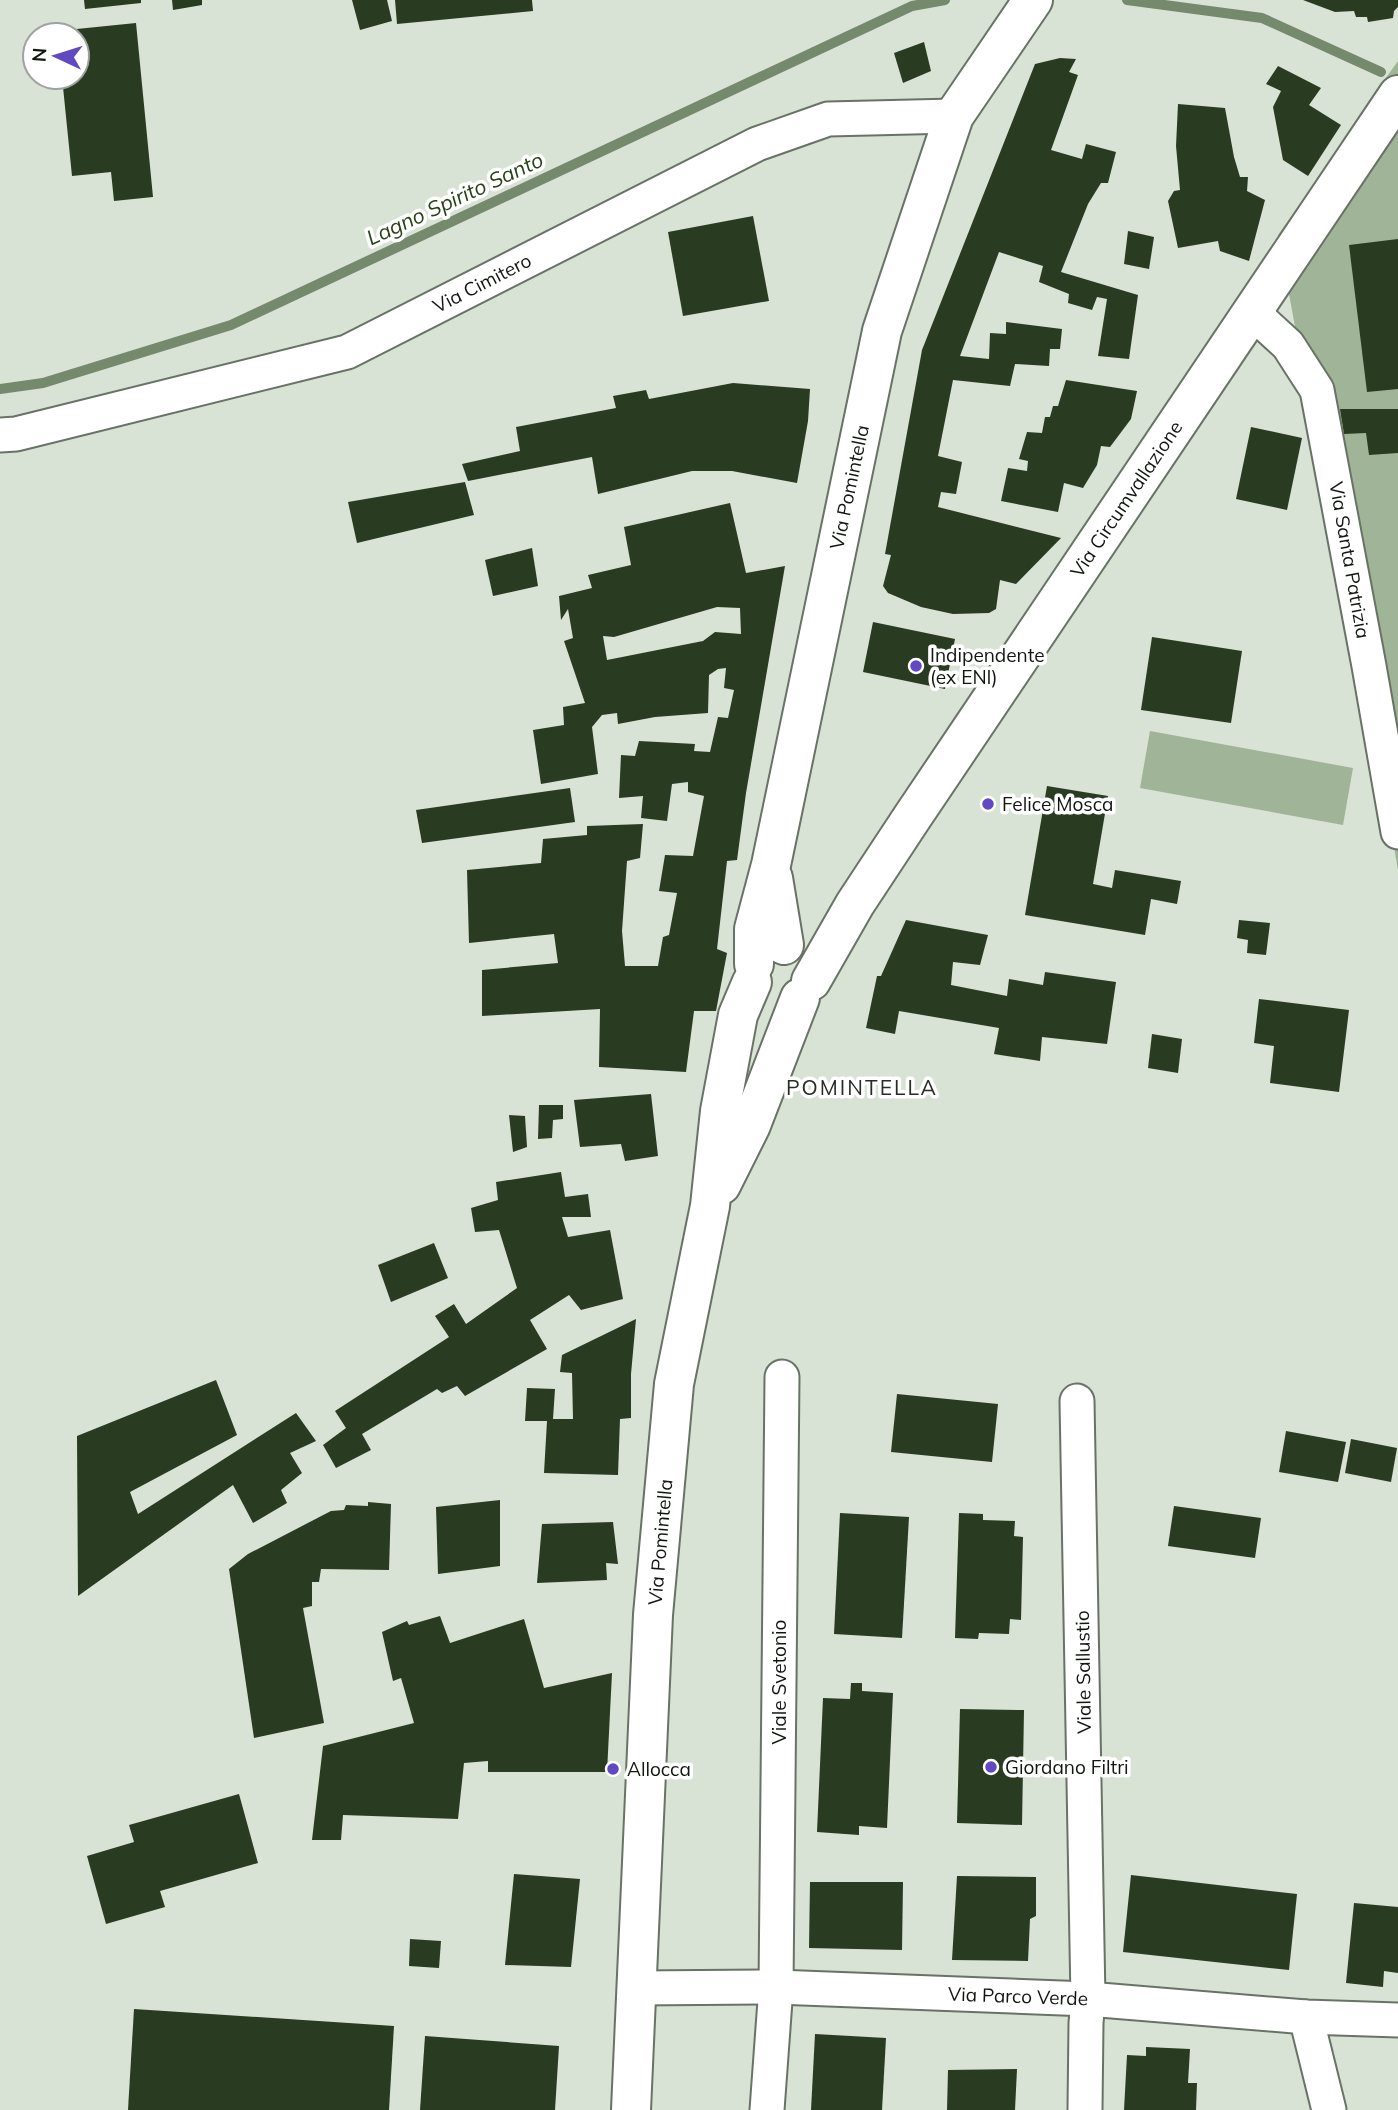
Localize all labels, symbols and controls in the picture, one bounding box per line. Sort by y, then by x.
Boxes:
north arrow [21,21,91,91]
text: N [27,47,52,63]
water label: Lagno Spirito Santo [362,146,547,250]
street label: Via Cimitero [429,248,535,318]
street label: Via Circumvallazione [1065,416,1187,582]
street label: Via Pomintella [824,423,874,551]
street label: Via Santa Patrizia [1324,480,1376,640]
place label: Indipendente (ex ENI) [930,643,1045,689]
marker: Indipendente (ex ENI) [908,658,924,674]
place label: Felice Mosca [1002,792,1114,816]
marker: Felice Mosca [980,796,996,812]
district label: POMINTELLA [786,1074,938,1100]
street label: Via Pomintella [643,1478,677,1606]
street label: Viale Sallustio [1070,1610,1096,1734]
street label: Viale Svetonio [767,1620,791,1744]
place label: Giordano Filtri [1005,1755,1129,1779]
place label: Allocca [627,1757,691,1781]
marker: Giordano Filtri [983,1759,999,1775]
marker: Allocca [605,1761,621,1777]
street label: Via Parco Verde [947,1982,1089,2010]

